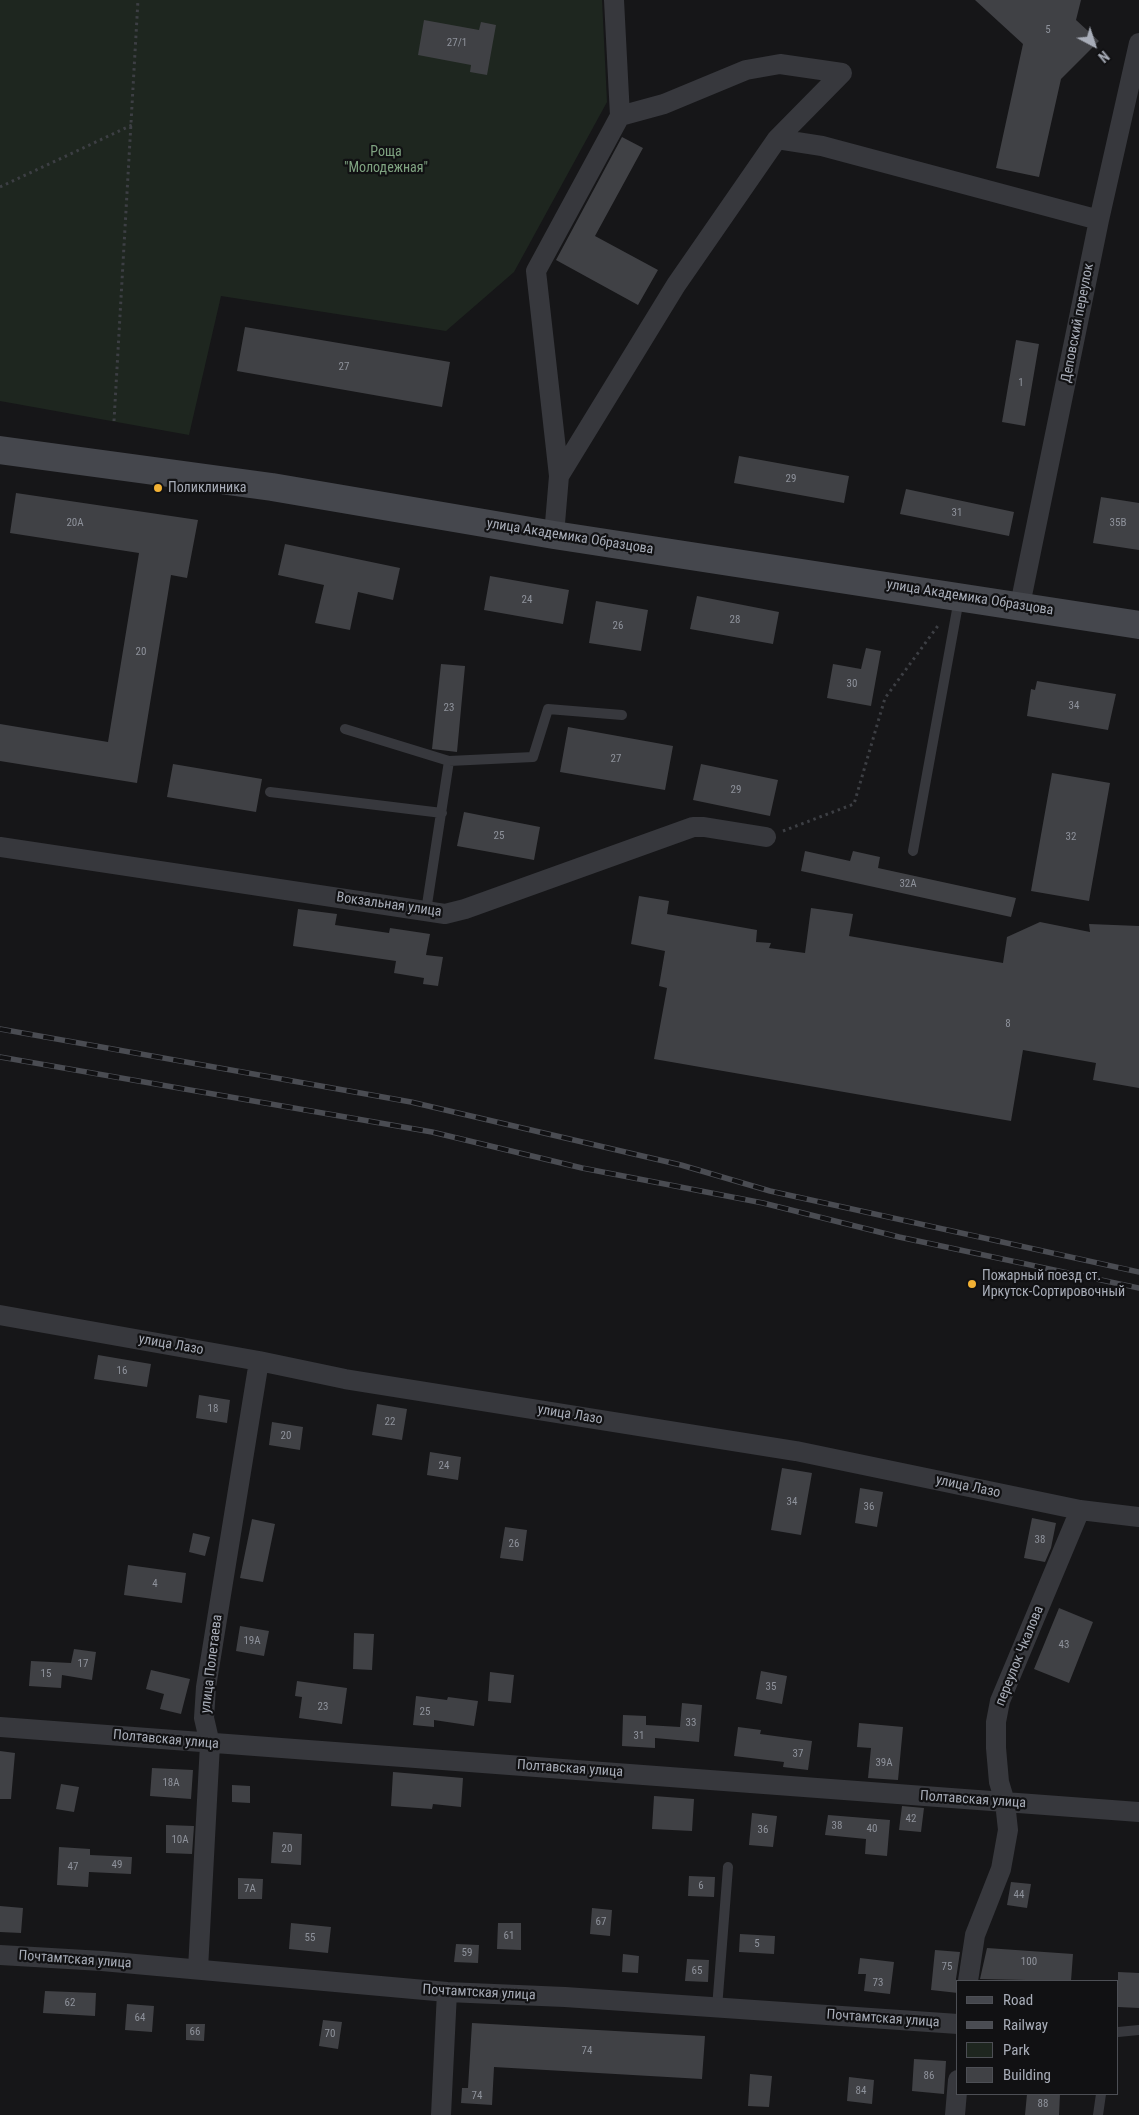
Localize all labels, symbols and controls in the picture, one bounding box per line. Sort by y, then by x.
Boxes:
north arrow [1069,20,1119,70]
house number: 5 [1045,23,1051,37]
house number: 27/1 [447,36,467,50]
text: N [1095,48,1112,65]
park label: Роща "Молодежная" [344,144,428,176]
street label: Деповский переулок [1058,262,1098,384]
house number: 27 [339,360,349,374]
house number: 1 [1018,376,1024,390]
house number: 29 [786,472,796,486]
place label: Поликлиника [168,480,247,496]
marker: Поликлиника [152,482,164,494]
house number: 31 [952,506,962,520]
house number: 20А [66,516,84,530]
street label: улица Академика Образцова [485,516,655,558]
house number: 35В [1110,516,1126,530]
street label: улица Академика Образцова [885,577,1055,619]
house number: 24 [522,593,532,607]
house number: 28 [730,613,740,627]
house number: 26 [613,619,623,633]
house number: 20 [136,645,146,659]
house number: 30 [847,677,857,691]
house number: 34 [1069,699,1079,713]
house number: 23 [444,701,454,715]
house number: 27 [611,752,621,766]
house number: 29 [731,783,741,797]
house number: 25 [494,829,504,843]
house number: 32 [1066,830,1076,844]
house number: 32А [899,877,917,891]
street label: Вокзальная улица [335,889,443,921]
house number: 8 [1005,1017,1011,1031]
place label: Пожарный поезд ст. Иркутск-Сортировочный [982,1268,1125,1300]
marker: Пожарный поезд ст. Иркутск-Сортировочный [966,1278,978,1290]
street label: улица Лазо [137,1331,205,1359]
house number: 16 [117,1364,127,1378]
house number: 18 [208,1402,218,1416]
street label: улица Лазо [536,1402,604,1428]
house number: 22 [385,1415,395,1429]
house number: 20 [281,1429,291,1443]
house number: 24 [439,1459,449,1473]
street label: улица Лазо [934,1472,1002,1502]
house number: 34 [787,1495,797,1509]
house number: 36 [864,1500,874,1514]
house number: 38 [1035,1533,1045,1547]
house number: 26 [509,1537,519,1551]
house number: 4 [152,1577,158,1591]
street label: переулок Чкалова [992,1603,1048,1709]
street label: улица Полетаева [198,1614,226,1714]
house number: 19А [243,1634,261,1648]
house number: 43 [1059,1638,1069,1652]
house number: 17 [78,1657,88,1671]
house number: 15 [41,1667,51,1681]
house number: 35 [766,1680,776,1694]
house number: 23 [318,1700,328,1714]
house number: 25 [420,1705,430,1719]
house number: 33 [686,1716,696,1730]
street label: Полтавская улица [112,1727,220,1753]
house number: 31 [634,1729,644,1743]
house number: 37 [793,1747,803,1761]
house number: 39А [875,1756,893,1770]
street label: Полтавская улица [516,1757,624,1781]
house number: 18А [162,1776,180,1790]
street label: Полтавская улица [919,1788,1027,1812]
house number: 42 [906,1812,916,1826]
house number: 38 [832,1819,842,1833]
house number: 40 [867,1822,877,1836]
house number: 36 [758,1823,768,1837]
house number: 10А [171,1833,189,1847]
house number: 20 [282,1842,292,1856]
house number: 49 [112,1858,122,1872]
house number: 47 [68,1860,78,1874]
house number: 6 [698,1879,704,1893]
house number: 7А [244,1882,256,1896]
house number: 44 [1014,1888,1024,1902]
house number: 67 [596,1915,606,1929]
house number: 61 [504,1929,514,1943]
house number: 55 [305,1931,315,1945]
house number: 5 [754,1937,760,1951]
house number: 59 [462,1946,472,1960]
street label: Почтамтская улица [18,1948,132,1972]
house number: 100 [1021,1955,1037,1969]
house number: 75 [942,1960,952,1974]
house number: 65 [692,1964,702,1978]
house number: 73 [873,1976,883,1990]
legend [956,1980,1119,2095]
street label: Почтамтская улица [422,1982,536,2004]
text: Road [1003,1991,1033,2009]
house number: 62 [65,1996,75,2010]
street label: Почтамтская улица [826,2007,940,2031]
house number: 64 [135,2011,145,2025]
text: Railway [1003,2016,1048,2034]
house number: 66 [190,2025,200,2039]
house number: 70 [325,2027,335,2041]
text: Park [1003,2041,1030,2059]
house number: 74 [582,2044,592,2058]
text: Building [1003,2066,1051,2084]
house number: 86 [924,2069,934,2083]
house number: 84 [856,2084,866,2098]
house number: 74 [472,2089,482,2103]
house number: 88 [1038,2097,1048,2111]

